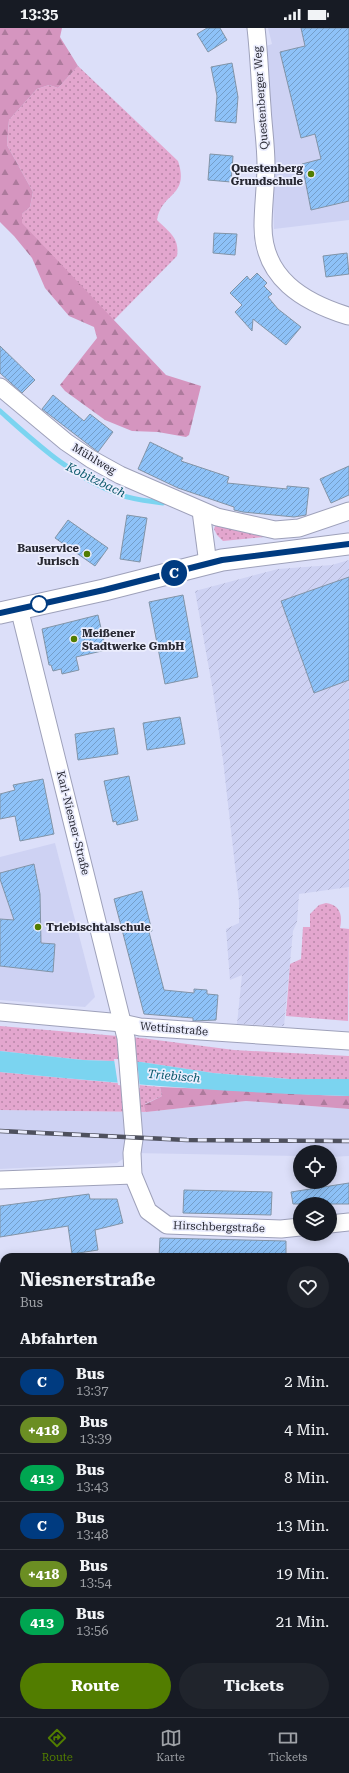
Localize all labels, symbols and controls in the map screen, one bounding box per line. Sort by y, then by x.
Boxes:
text: 13:35 [20,5,58,23]
street label: Questenberger Weg [251,45,271,150]
place label: Questenberg Grundschule [231,162,304,188]
marker: Questenberg Grundschule [306,169,316,179]
street label: Mühlweg [70,441,119,478]
water label: Kobitzbach [63,459,128,500]
place label: Bauservice Jurisch [17,542,80,568]
marker: Bauservice Jurisch [82,549,92,559]
line badge: C [161,560,187,586]
text: C [169,565,179,581]
unlabelled marker [30,595,48,613]
place label: Meißener Stadtwerke GmbH [82,627,184,653]
marker: Meißener Stadtwerke GmbH [69,634,79,644]
street label: Karl-Niesner-Straße [54,770,92,876]
place label: Triebischtalschule [46,921,151,934]
marker: Triebischtalschule [33,922,43,932]
street label: Wettinstraße [139,1020,209,1038]
water label: Triebisch [147,1067,201,1085]
map controls [293,1145,337,1241]
button: locate [293,1145,337,1189]
button: layers [293,1197,337,1241]
street label: Hirschbergstraße [173,1219,265,1235]
button: heart [287,1266,329,1308]
text: Niesnerstraße [20,1268,155,1291]
text: Bus [20,1295,43,1310]
text: Abfahrten [20,1330,98,1348]
text: Bus [76,1365,104,1383]
text: 2 Min. [284,1373,329,1391]
text: C [37,1374,47,1390]
text: 13:37 [76,1383,108,1398]
text: Bus [79,1413,108,1431]
text: 4 Min. [284,1421,329,1439]
text: +418 [28,1422,59,1438]
text: 13:39 [79,1431,112,1446]
text: Bus [76,1461,104,1479]
text: 8 Min. [284,1469,329,1487]
text: 413 [30,1470,54,1486]
text: 13:43 [76,1479,108,1494]
text: Bus [76,1509,104,1527]
text: 13 Min. [276,1517,329,1535]
text: C [37,1518,47,1534]
text: 13:48 [76,1527,108,1542]
text: Bus [79,1557,108,1575]
text: 19 Min. [276,1565,329,1583]
text: +418 [28,1566,59,1582]
text: 13:54 [79,1575,112,1590]
text: Bus [76,1605,104,1623]
text: 21 Min. [276,1613,329,1631]
text: 413 [30,1614,54,1630]
text: 13:56 [76,1623,108,1638]
button: Route [20,1663,171,1709]
button: Tickets [179,1663,329,1709]
tab: Route [42,1727,73,1764]
tab: Karte [156,1727,185,1764]
tab: Tickets [268,1727,307,1764]

